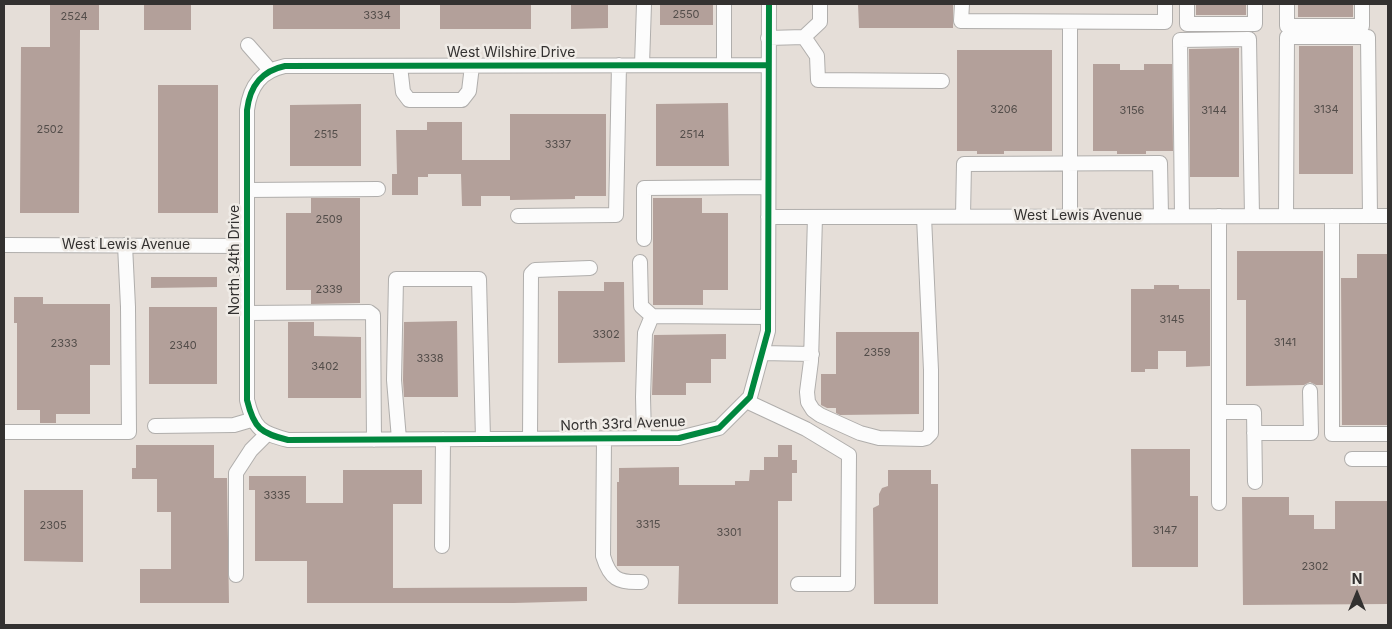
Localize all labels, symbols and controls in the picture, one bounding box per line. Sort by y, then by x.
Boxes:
house number: 2550 [672,8,700,22]
house number: 3334 [363,9,391,23]
house number: 2524 [60,10,88,24]
street label: West Wilshire Drive [447,45,575,61]
house number: 3206 [990,103,1018,117]
house number: 3134 [1313,103,1339,117]
house number: 3156 [1120,104,1144,118]
house number: 3144 [1201,104,1227,118]
house number: 2502 [36,123,64,137]
house number: 2515 [314,128,338,142]
house number: 2514 [680,128,704,142]
house number: 3337 [545,138,571,152]
street label: North 34th Drive [227,205,243,315]
street label: West Lewis Avenue [1014,208,1142,224]
house number: 2509 [315,213,343,227]
street label: West Lewis Avenue [62,237,190,253]
house number: 2339 [315,283,343,297]
house number: 3145 [1159,313,1185,327]
house number: 3302 [592,328,620,342]
house number: 3141 [1274,336,1296,350]
house number: 2333 [50,337,78,351]
house number: 2340 [169,339,197,353]
house number: 2359 [863,346,891,360]
house number: 3338 [416,352,444,366]
house number: 3402 [311,360,339,374]
street label: North 33rd Avenue [560,413,686,435]
house number: 3335 [263,489,291,503]
house number: 3315 [636,518,660,532]
house number: 2305 [39,519,67,533]
house number: 3147 [1153,524,1177,538]
house number: 3301 [716,526,742,540]
house number: 2302 [1301,560,1329,574]
north arrow [1332,569,1382,619]
text: N [1352,570,1362,587]

